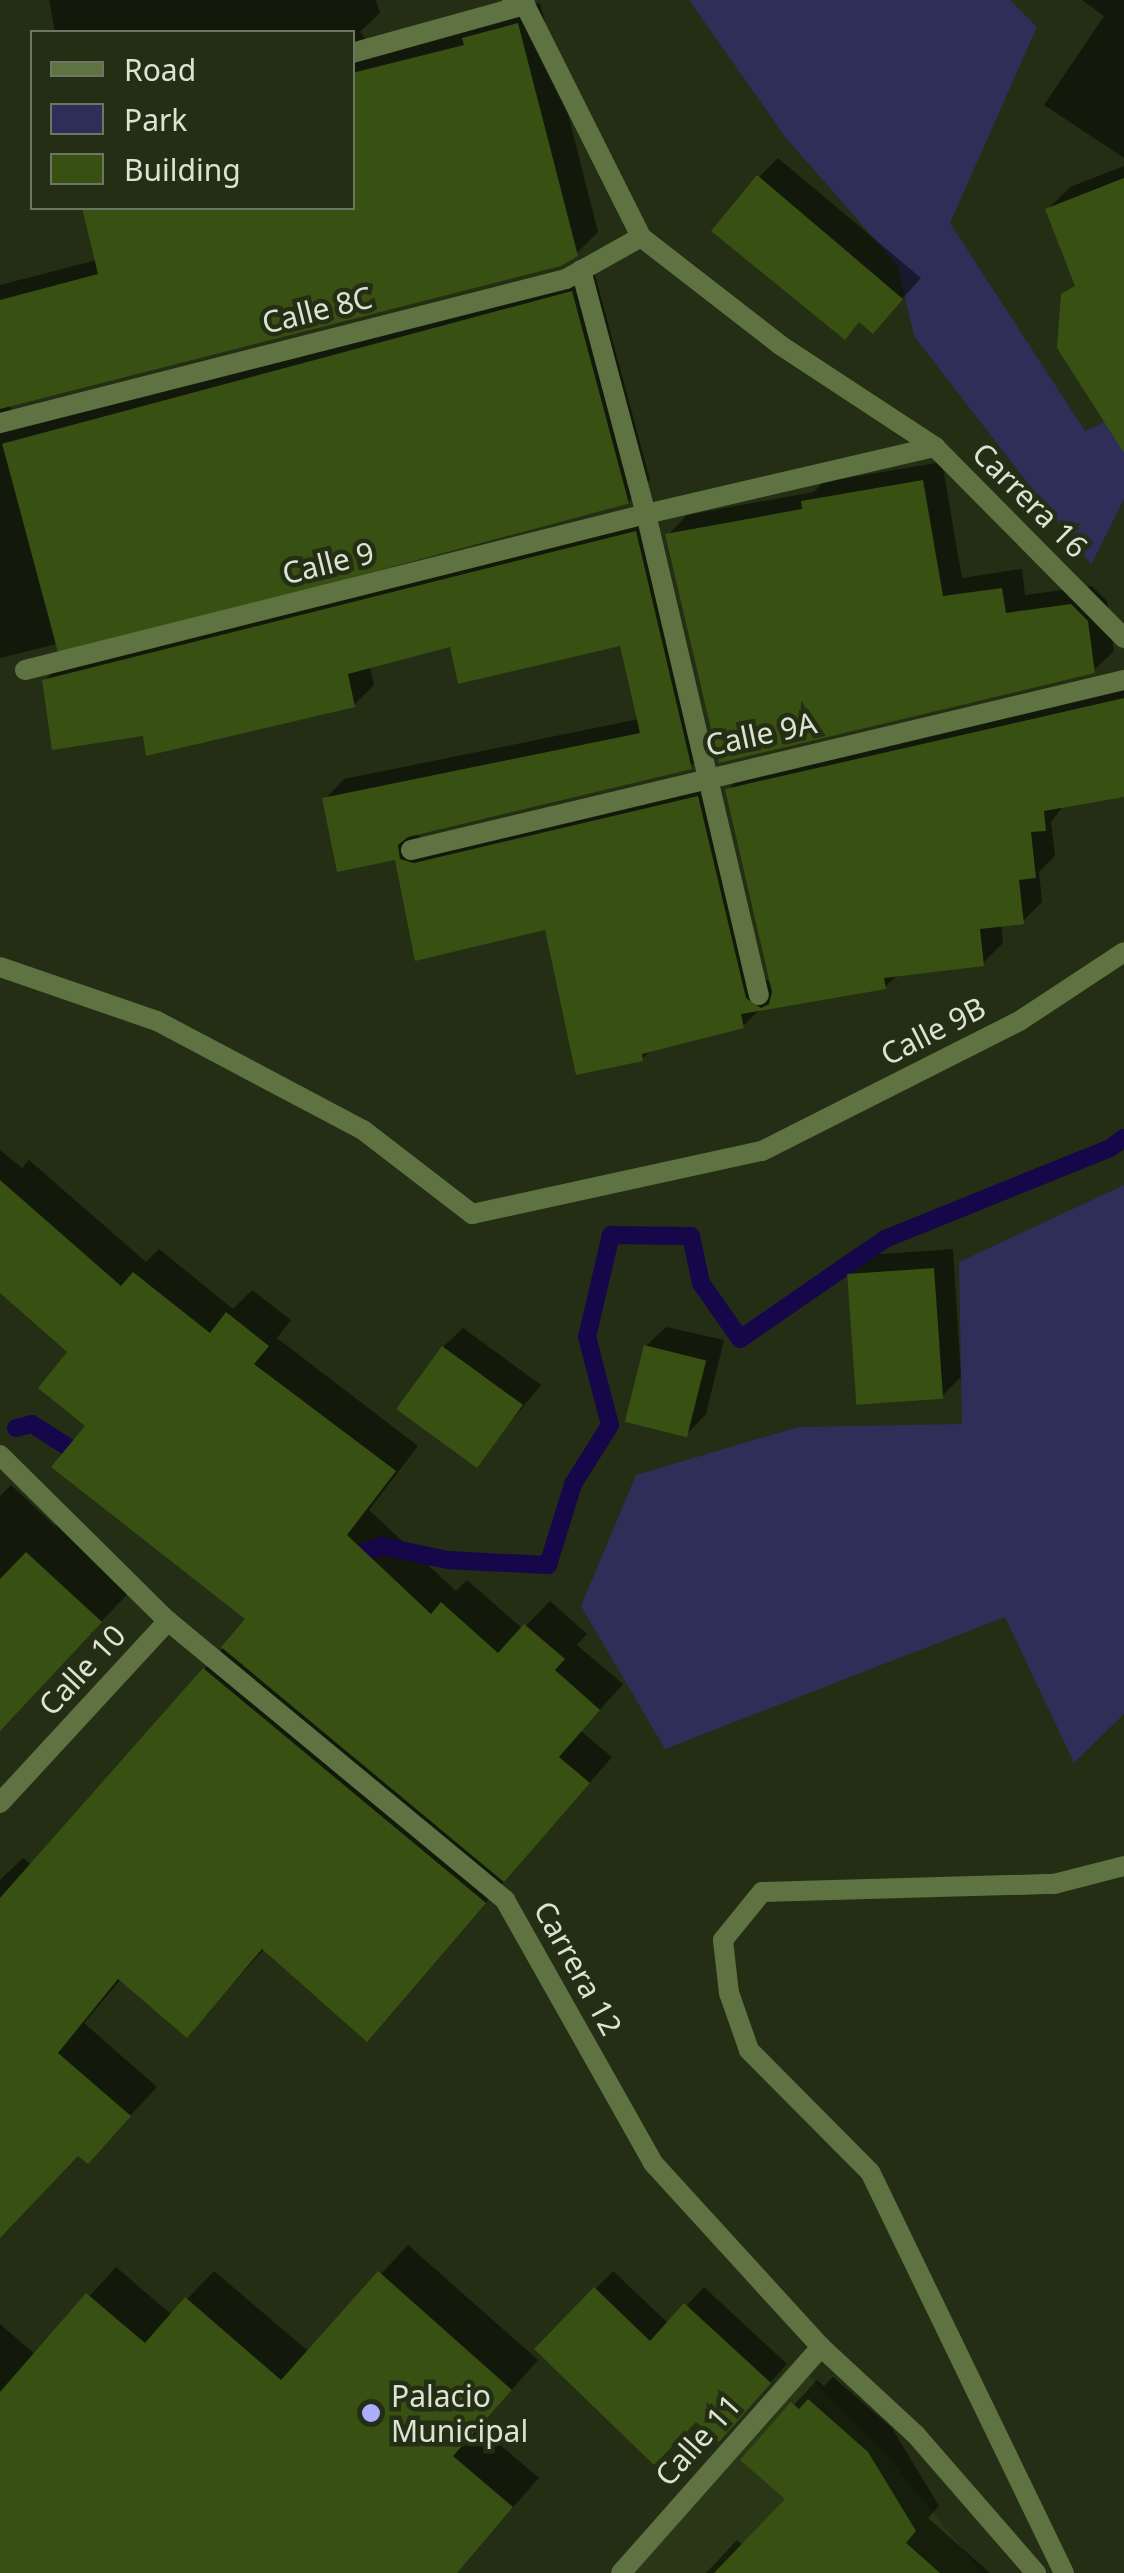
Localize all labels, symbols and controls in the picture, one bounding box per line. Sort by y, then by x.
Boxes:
legend [30,30,355,210]
text: Road [124,49,196,90]
text: Park [124,99,187,140]
text: Building [124,149,241,190]
street label: Calle 8C [258,279,376,341]
street label: Carrera 16 [965,435,1095,565]
street label: Calle 9 [278,534,378,592]
street label: Calle 9A [702,705,820,763]
street label: Calle 9B [875,989,991,1073]
street label: Calle 10 [31,1617,133,1723]
street label: Carrera 12 [526,1895,630,2041]
place label: Palacio Municipal [391,2378,528,2448]
street label: Calle 11 [648,2387,748,2493]
marker: Palacio Municipal [360,2402,382,2424]

